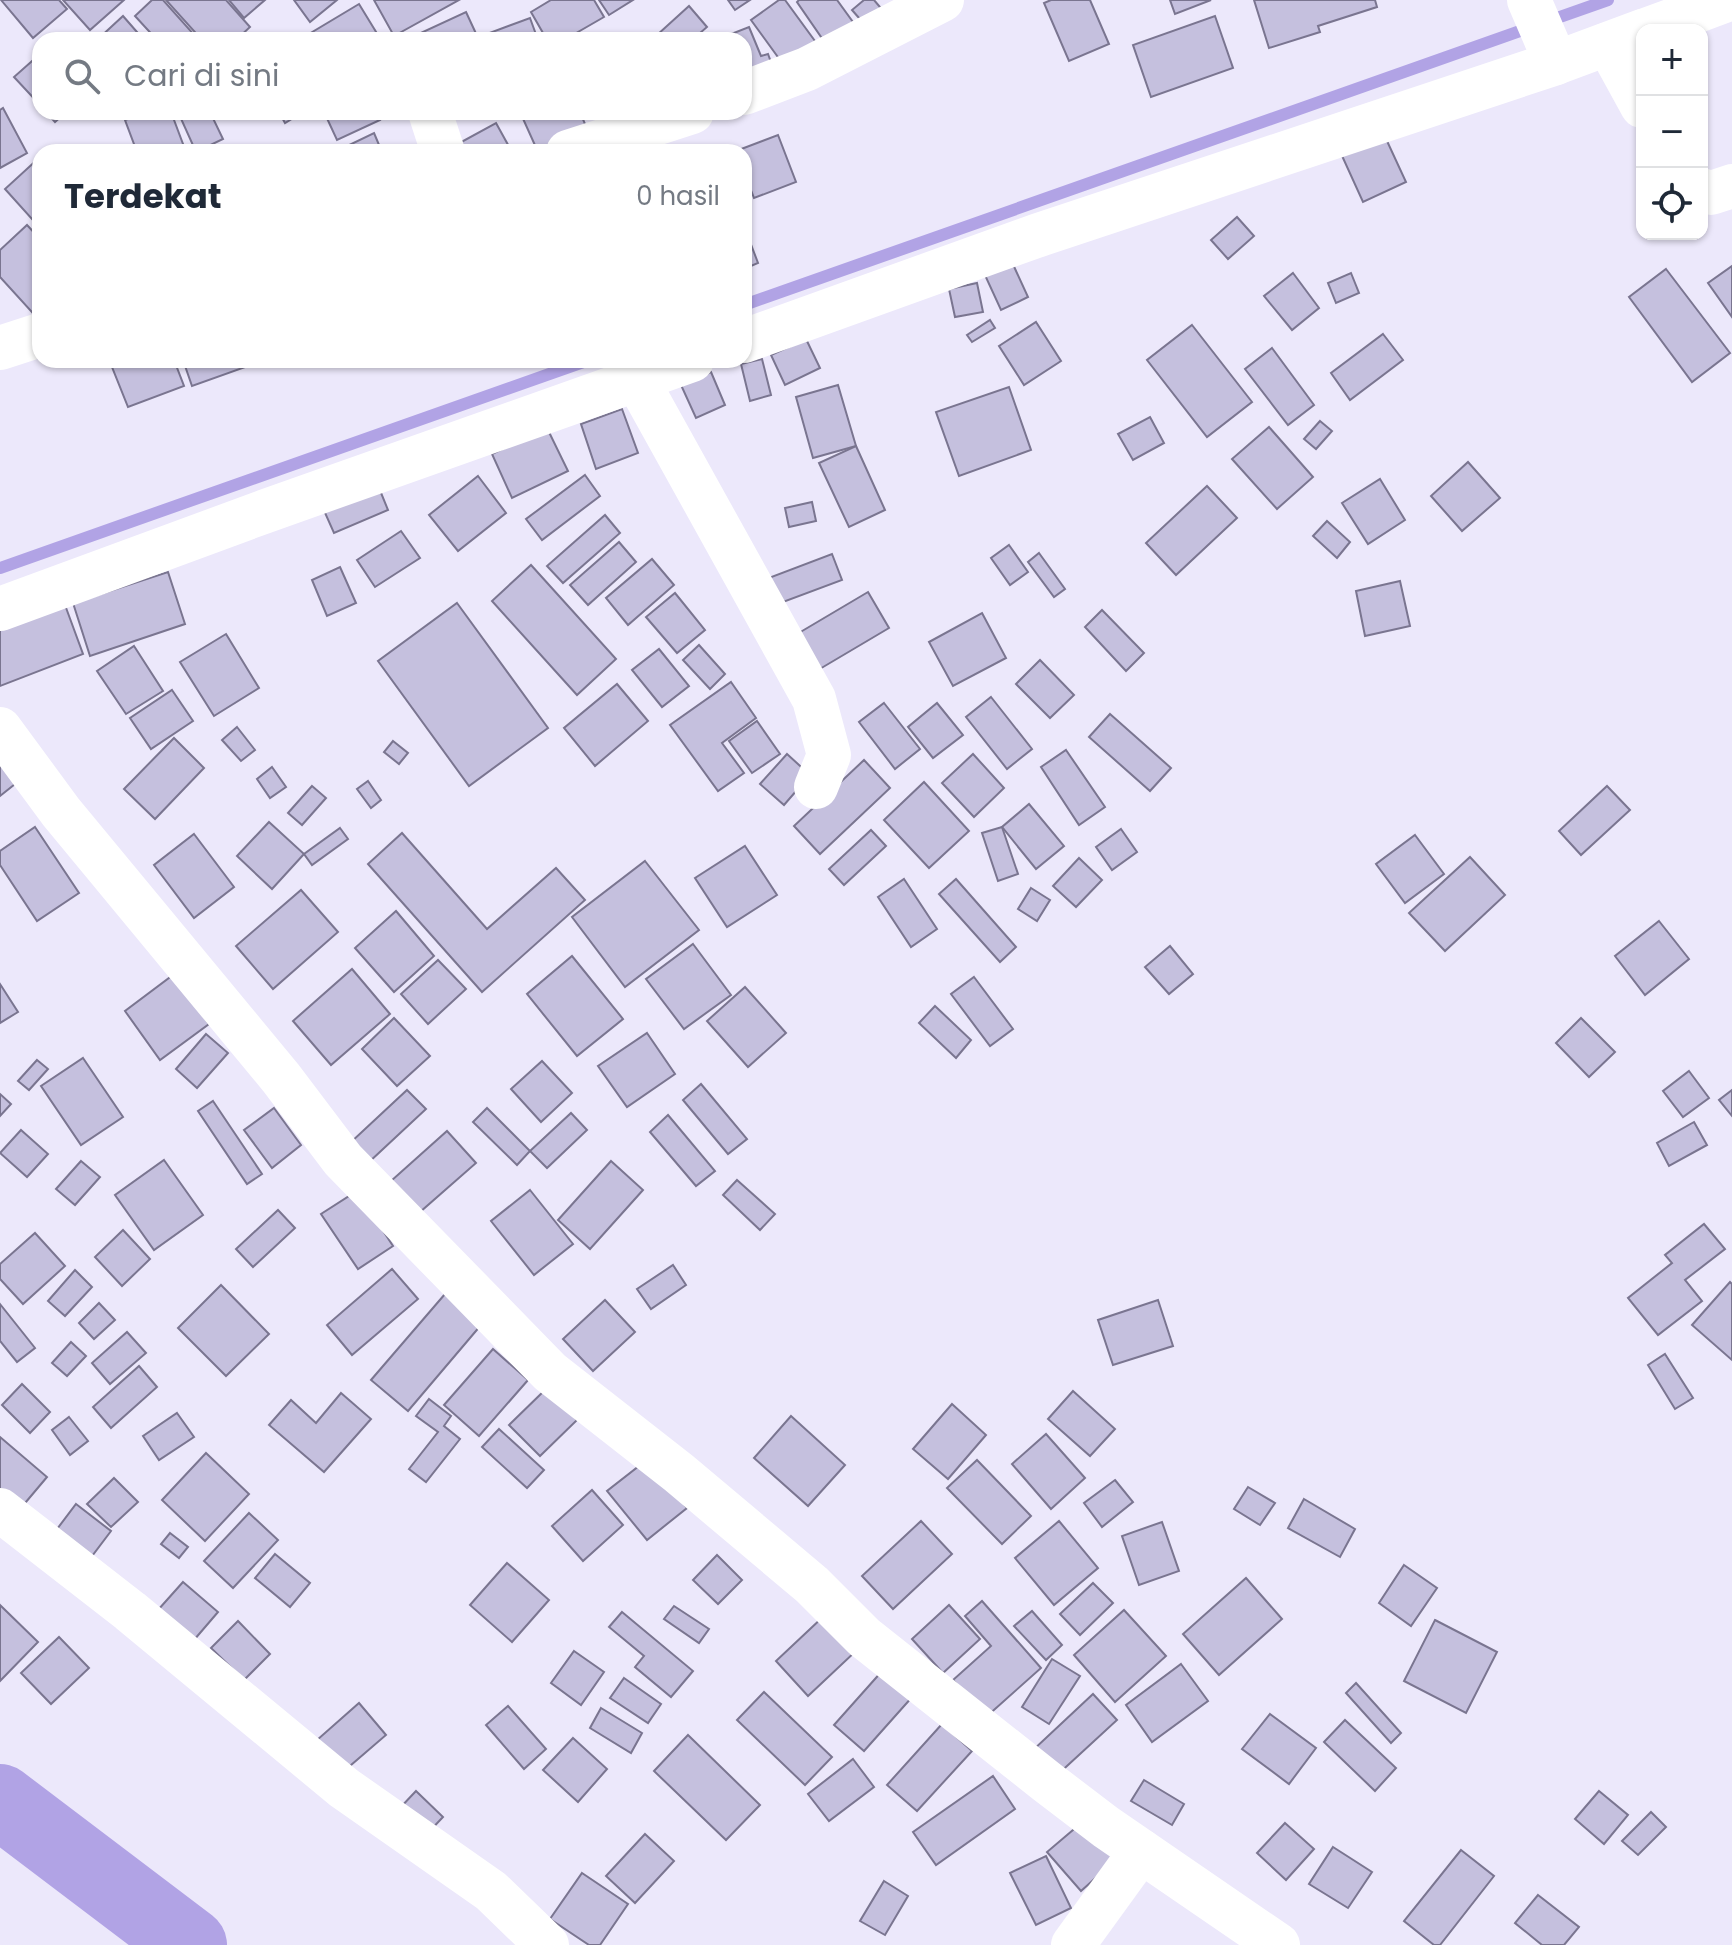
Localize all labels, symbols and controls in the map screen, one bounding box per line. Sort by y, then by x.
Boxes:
map controls [1636,24,1708,240]
button: + [1636,24,1708,96]
search box [32,32,752,120]
icon: search [60,54,104,98]
text: Cari di sini [124,54,279,97]
button: − [1636,96,1708,168]
button: locate [1636,168,1708,240]
text: Terdekat [64,172,222,220]
text: 0 hasil [636,178,720,214]

